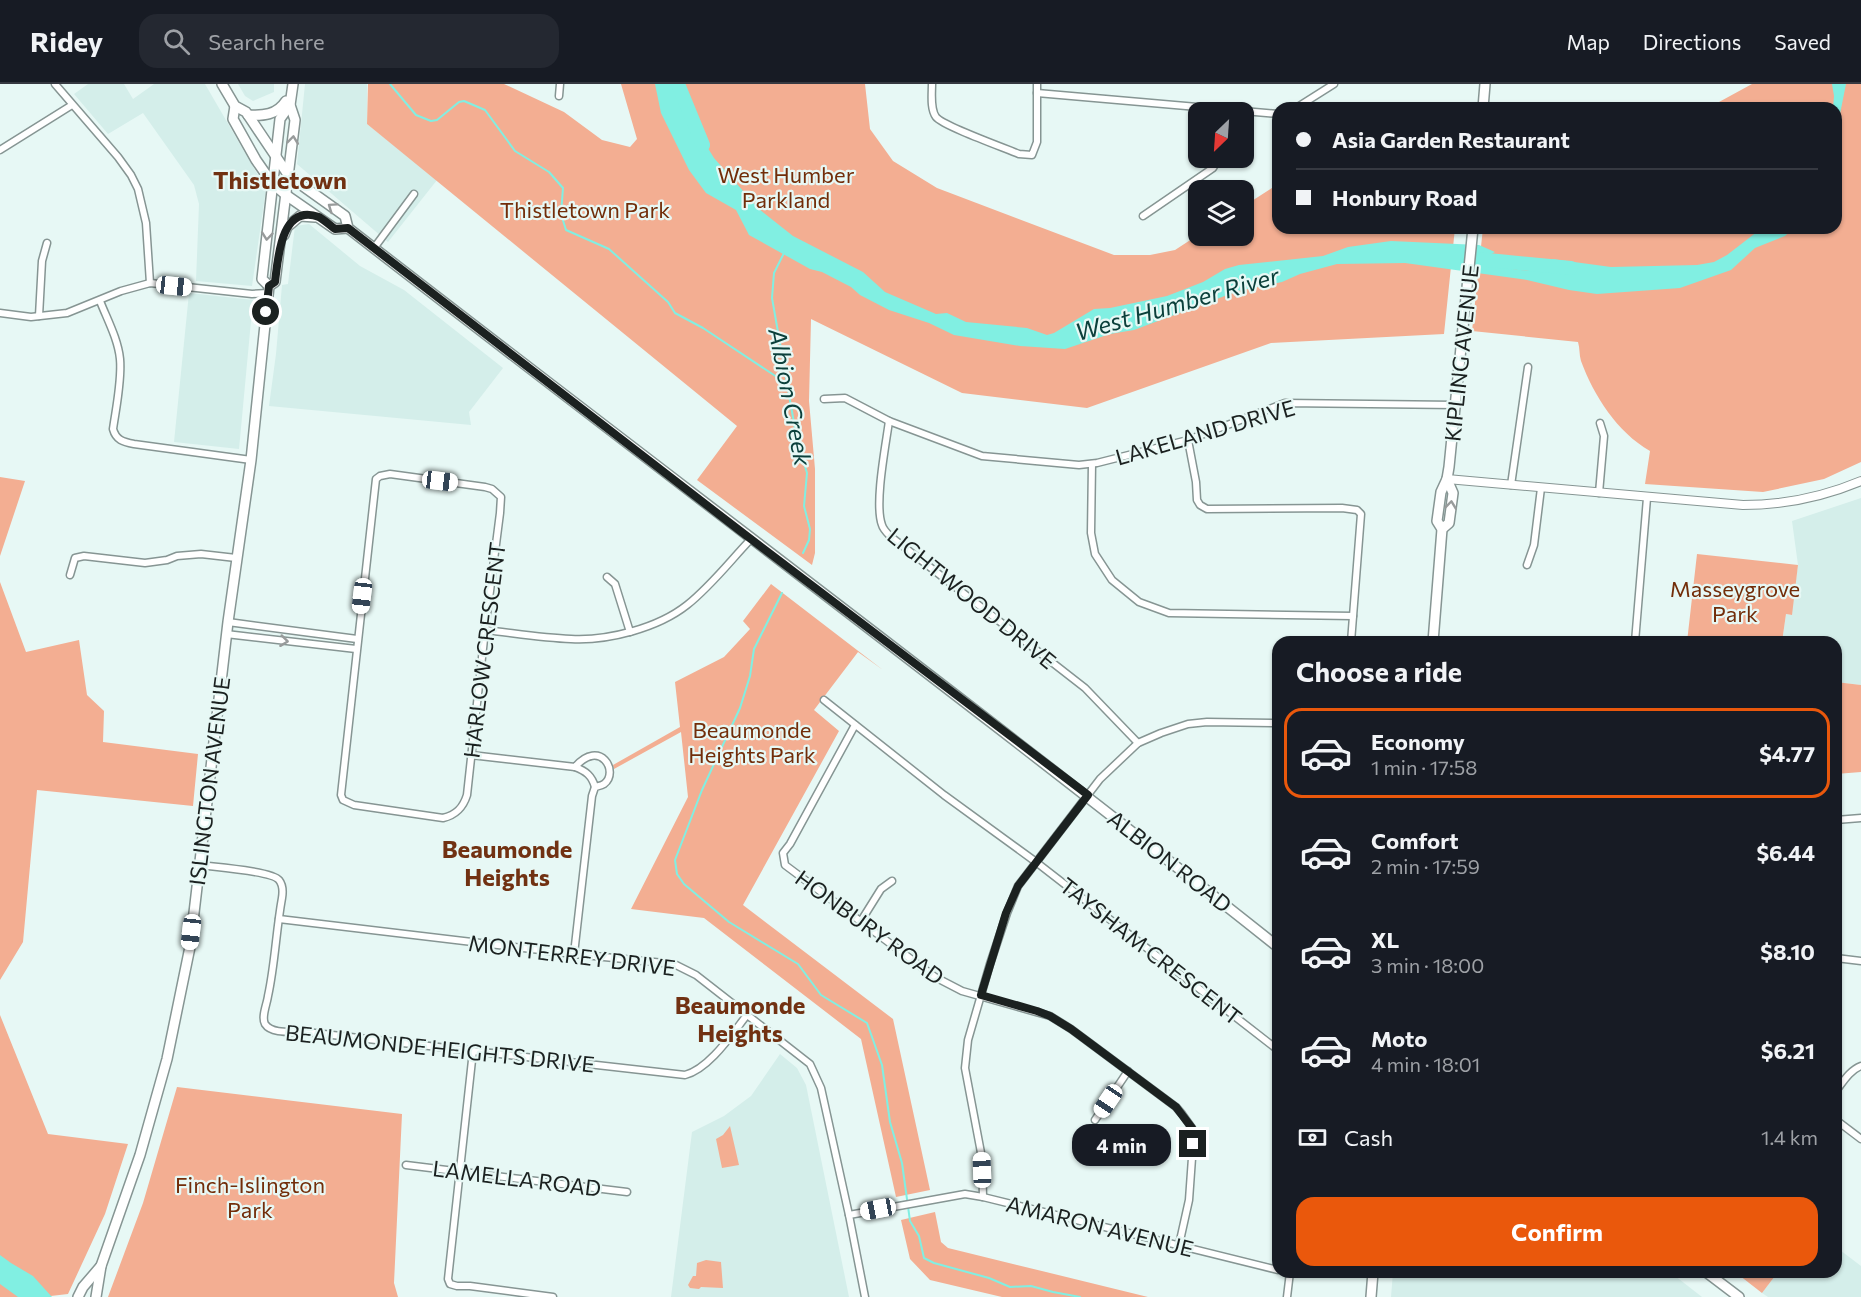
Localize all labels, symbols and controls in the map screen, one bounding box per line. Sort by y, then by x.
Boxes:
search box [139,14,559,68]
text: Ridey [30,24,103,58]
icon: search [160,25,193,58]
text: Search here [208,28,325,55]
text: Map [1567,29,1610,54]
text: Directions [1643,29,1741,54]
text: Saved [1774,29,1831,54]
north arrow [1188,102,1254,168]
map controls [1188,102,1254,246]
text: Asia Garden Restaurant [1332,126,1570,153]
one-way arrow [286,136,299,145]
park label: West Humber Parkland [717,161,855,213]
district label: Thistletown [213,165,347,194]
button: layers [1188,180,1254,246]
text: Honbury Road [1332,184,1477,211]
park label: Thistletown Park [500,196,670,223]
one-way arrow [327,203,338,214]
one-way arrow [261,232,273,241]
water label: West Humber River [1072,260,1284,346]
street label: KIPLING AVENUE [1438,263,1484,443]
car [155,275,193,297]
route start [252,298,279,325]
water label: Albion Creek [763,325,819,469]
street label: LAKELAND DRIVE [1112,393,1298,471]
car [421,470,459,492]
one-way arrow [1445,500,1457,510]
street label: LIGHTWOOD DRIVE [882,522,1062,674]
street label: HARLOW CRESCENT [457,540,511,760]
park label: Masseygrove Park [1670,575,1800,627]
car [351,577,373,615]
one-way arrow [280,634,289,647]
text: Choose a ride [1296,655,1462,688]
street label: ISLINGTON AVENUE [183,675,235,887]
park label: Beaumonde Heights Park [688,716,816,768]
icon: car [1299,726,1353,780]
text: Economy [1371,728,1465,755]
text: $4.77 [1759,740,1815,767]
text: 1 min · 17:58 [1371,755,1477,779]
street label: ALBION ROAD [1103,804,1237,918]
icon: car [1299,825,1353,879]
text: Comfort [1371,827,1459,854]
district label: Beaumonde Heights [442,834,572,891]
text: $6.44 [1756,839,1815,866]
text: 2 min · 17:59 [1371,854,1480,878]
street label: HONBURY ROAD [790,864,950,990]
street label: TAYSHAM CRESCENT [1055,871,1247,1031]
car [180,913,202,951]
icon: car [1299,924,1353,978]
text: XL [1371,926,1399,953]
street label: MONTERREY DRIVE [467,929,677,981]
text: $8.10 [1760,938,1815,965]
text: 3 min · 18:00 [1371,953,1484,977]
district label: Beaumonde Heights [675,990,805,1047]
street label: BEAUMONDE HEIGHTS DRIVE [284,1018,596,1078]
icon: car [1299,1023,1353,1077]
text: Moto [1371,1025,1427,1052]
text: $6.21 [1761,1037,1815,1064]
text: 4 min · 18:01 [1371,1052,1480,1076]
car [1090,1081,1126,1121]
icon: cash [1296,1121,1329,1154]
callout: 4 min [1073,1123,1172,1165]
text: Cash [1344,1124,1393,1151]
text: 1.4 km [1761,1125,1818,1149]
route end [1179,1130,1206,1157]
text: 4 min [1096,1133,1147,1157]
car [972,1152,992,1188]
street label: LAMELLA ROAD [431,1154,603,1202]
park label: Finch-Islington Park [175,1171,325,1223]
street label: AMARON AVENUE [1004,1190,1196,1262]
car [859,1197,897,1221]
button: Confirm [1296,1197,1818,1266]

